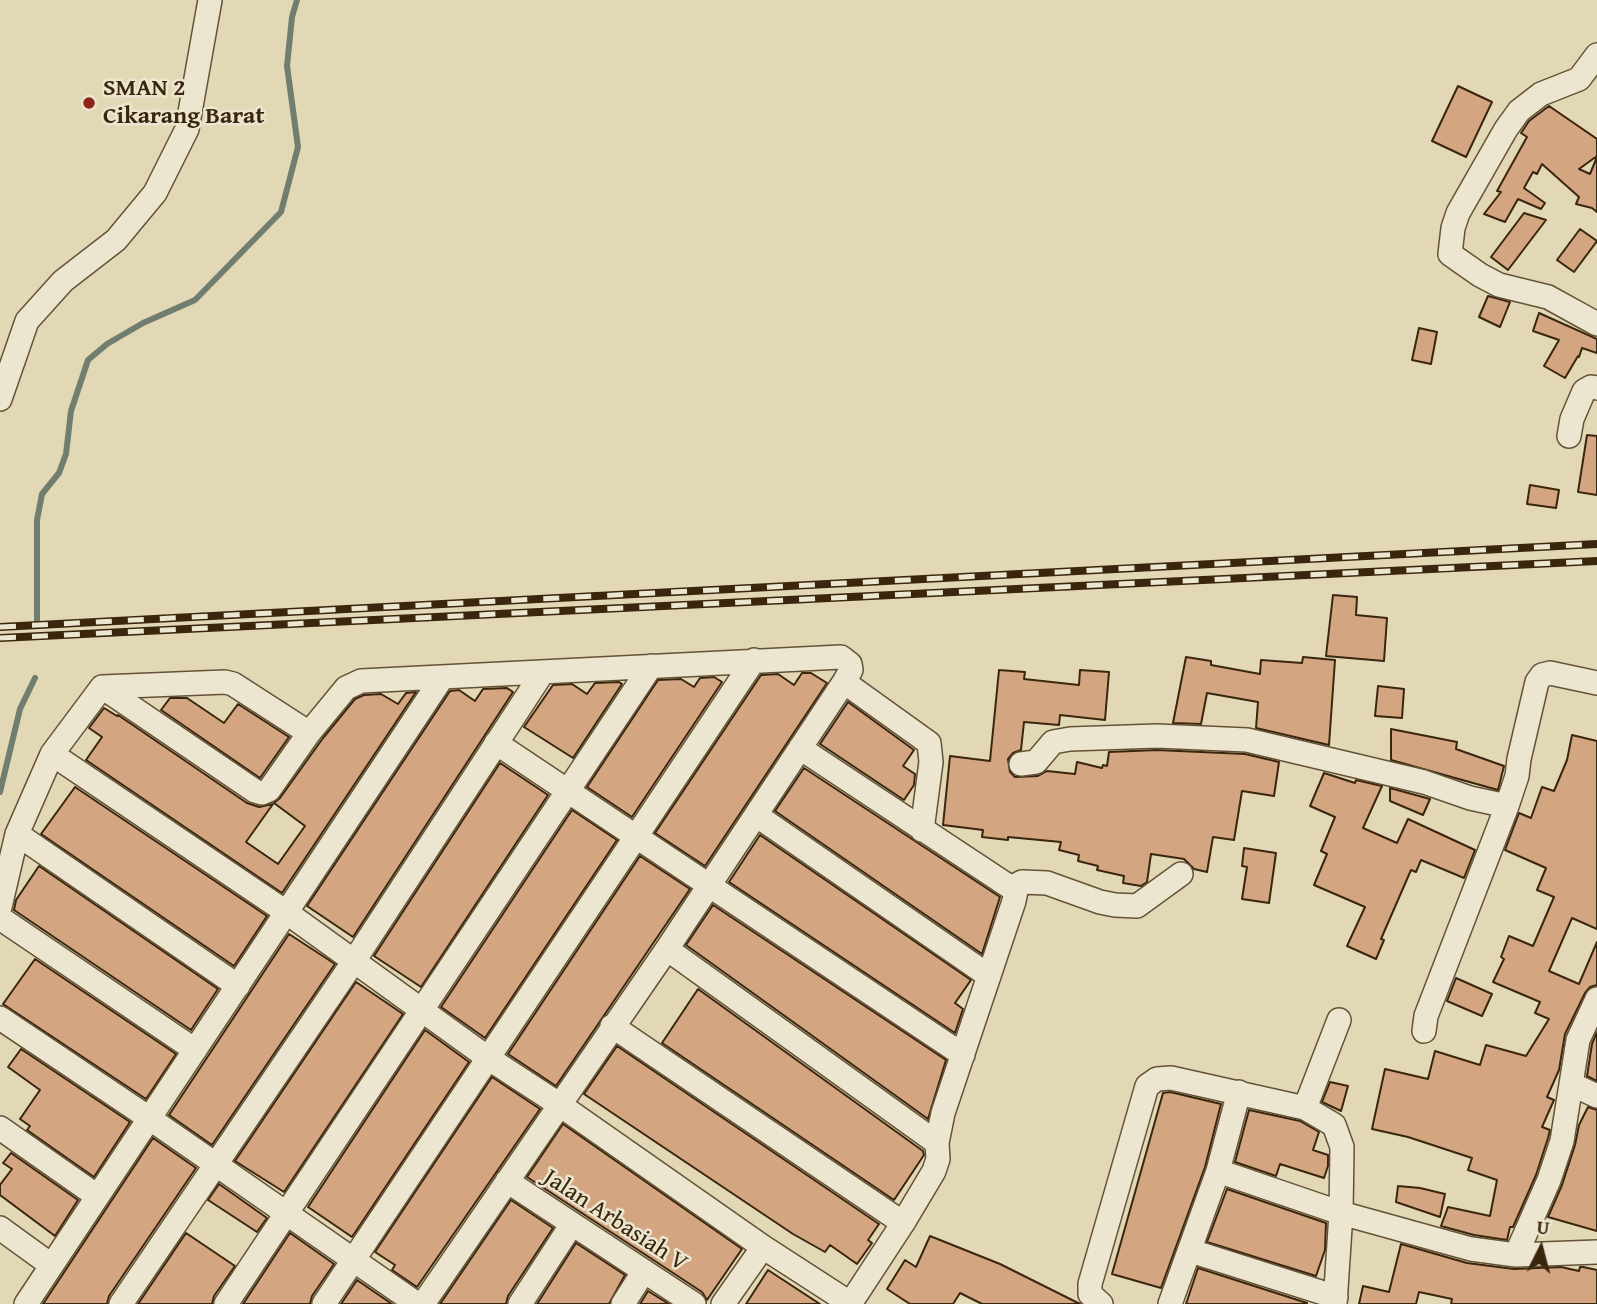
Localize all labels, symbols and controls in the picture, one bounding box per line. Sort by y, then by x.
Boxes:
place label: SMAN 2 Cikarang Barat [103,75,264,131]
marker: SMAN 2 Cikarang Barat [81,95,97,111]
street label: Jalan Arbasiah V [538,1164,692,1278]
north arrow [1506,1213,1576,1283]
text: U [1535,1213,1551,1242]

